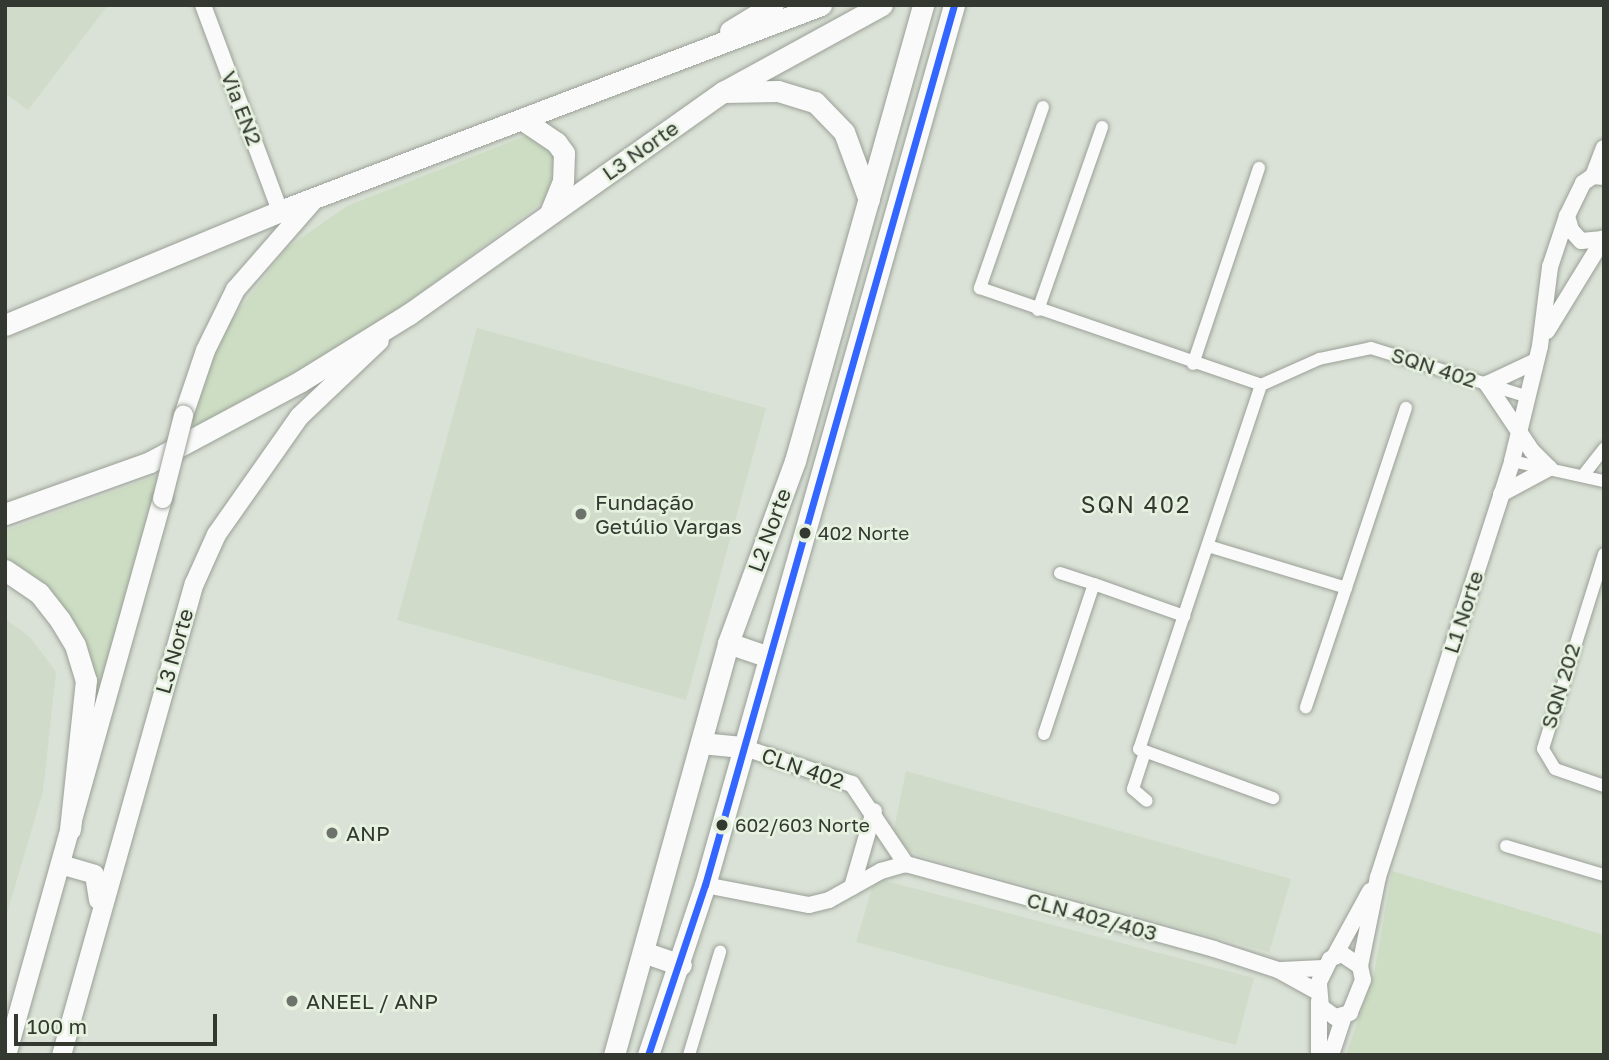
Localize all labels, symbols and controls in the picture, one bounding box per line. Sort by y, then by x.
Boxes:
street label: Via EN2 [216,67,268,149]
street label: L3 Norte [597,115,683,185]
street label: SQN 402 [1388,341,1480,393]
street label: L2 Norte [742,485,796,575]
place label: Fundação Getúlio Vargas [595,489,742,539]
district label: SQN 402 [1082,490,1190,518]
marker: Fundação Getúlio Vargas [573,506,589,522]
place label: 402 Norte [818,522,909,544]
marker: 402 Norte [798,526,812,540]
street label: L1 Norte [1438,568,1488,656]
street label: L3 Norte [150,606,198,696]
street label: SQN 202 [1535,640,1585,732]
street label: CLN 402 [758,742,848,794]
place label: 602/603 Norte [735,814,870,836]
marker: 602/603 Norte [715,818,729,832]
place label: ANP [346,820,390,846]
marker: ANP [324,825,340,841]
street label: CLN 402/403 [1024,887,1160,945]
place label: ANEEL / ANP [306,988,438,1014]
marker: ANEEL / ANP [284,993,300,1009]
scale bar [18,1000,220,1044]
text: 100 m [27,1013,87,1039]

